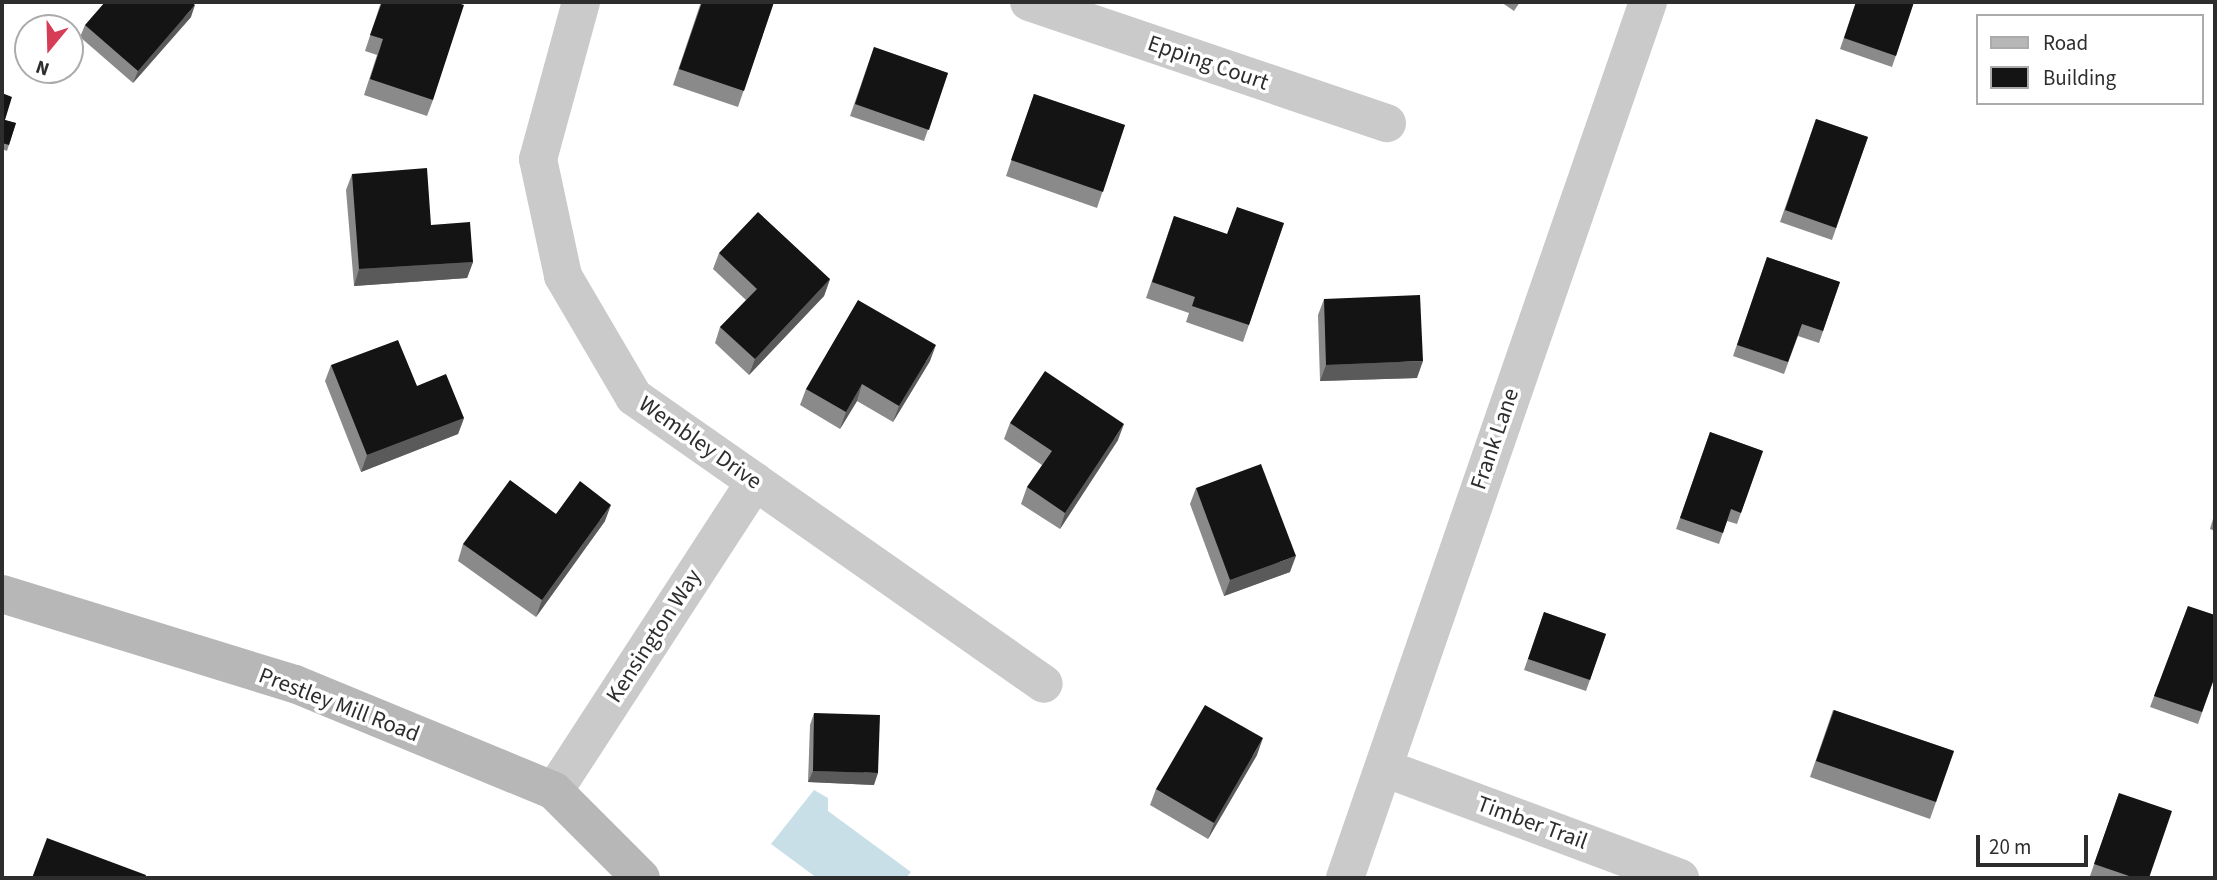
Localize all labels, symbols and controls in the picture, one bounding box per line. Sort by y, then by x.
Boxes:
north arrow [14,14,84,84]
legend [1976,14,2203,105]
text: Road [2043,28,2088,58]
street label: Epping Court [1144,29,1272,97]
text: N [32,53,53,82]
text: Building [2043,63,2116,93]
street label: Frank Lane [1465,385,1525,493]
street label: Wembley Drive [633,390,767,496]
street label: Kensington Way [601,564,707,708]
street label: Prestley Mill Road [255,662,423,748]
street label: Timber Trail [1473,790,1591,856]
scale bar [1979,820,2091,864]
text: 20 m [1989,832,2031,862]

